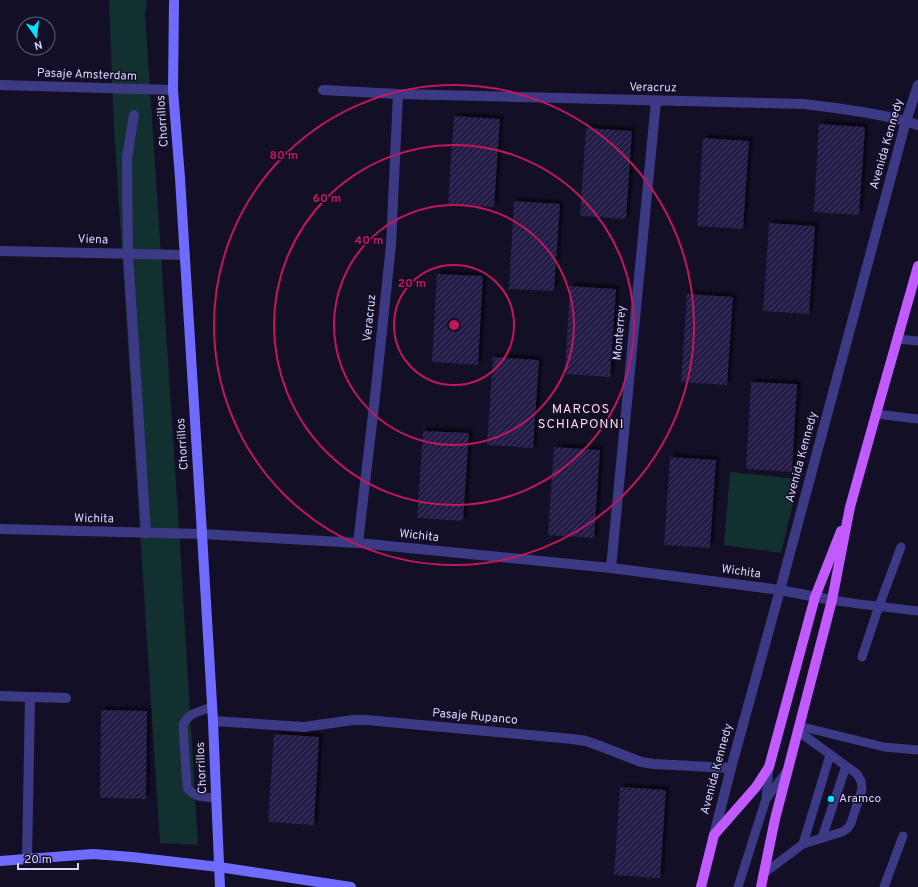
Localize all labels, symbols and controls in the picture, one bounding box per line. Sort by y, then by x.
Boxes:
north arrow [16,16,56,56]
text: N [33,37,44,52]
street label: Pasaje Amsterdam [37,65,137,85]
street label: Veracruz [629,80,677,96]
street label: Chorrillos [153,94,173,148]
street label: Avenida Kennedy [866,97,908,191]
text: 80 m [270,148,298,164]
text: 60 m [313,191,341,207]
street label: Viena [77,231,109,249]
text: 40 m [354,233,384,249]
text: 20 m [398,276,426,292]
street label: Veracruz [360,294,380,342]
street label: Monterrey [610,305,630,361]
centre of rings [447,318,461,332]
district label: MARCOS SCHIAPONNI [538,402,624,433]
street label: Avenida Kennedy [782,410,822,504]
street label: Chorrillos [173,417,193,471]
street label: Wichita [74,511,114,527]
street label: Wichita [398,526,440,546]
street label: Wichita [720,561,762,583]
street label: Pasaje Rupanco [432,705,519,729]
street label: Avenida Kennedy [697,722,737,816]
street label: Chorrillos [193,742,211,794]
place label: Aramco [839,791,881,807]
marker: Aramco [826,794,836,804]
scale bar [18,845,78,871]
text: 20 m [24,852,52,868]

